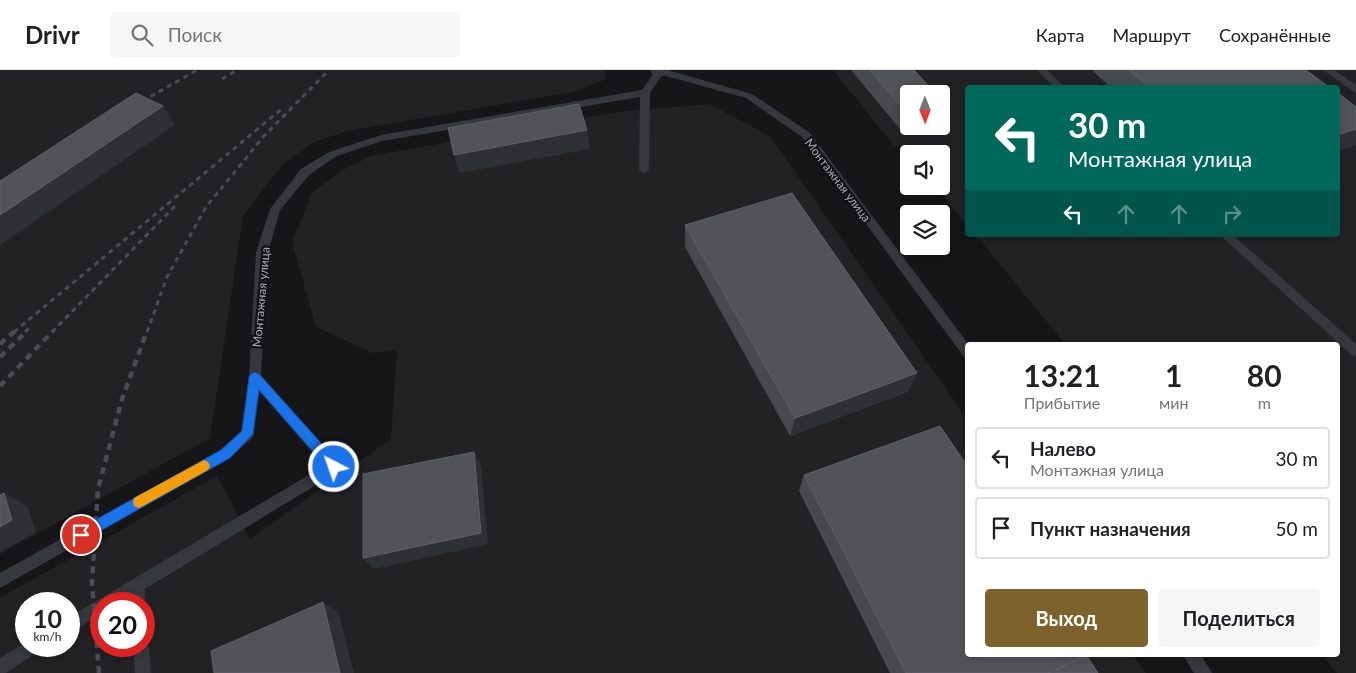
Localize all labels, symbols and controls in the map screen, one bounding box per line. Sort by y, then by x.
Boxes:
search box [110,12,460,57]
text: Drivr [25,20,80,49]
icon: search [128,21,156,49]
text: Поиск [168,23,222,46]
text: Карта [1036,24,1084,46]
text: Маршрут [1112,24,1191,46]
text: Сохранённые [1219,24,1331,46]
north arrow [900,85,950,135]
map controls [900,85,950,255]
text: 30 m [1068,103,1146,145]
icon: left [985,105,1050,170]
street label: Монтажная улица [802,135,874,225]
button: sound [900,145,950,195]
text: Монтажная улица [1068,145,1252,172]
icon: left [1059,200,1087,228]
icon: ahead [1112,200,1140,228]
icon: ahead [1165,200,1193,228]
icon: right [1218,200,1246,228]
button: layers [900,205,950,255]
street label: Монтажная улица [249,246,273,348]
text: 13:21 [1023,357,1101,393]
text: 1 [1165,357,1182,393]
text: 80 [1247,357,1282,393]
text: Прибытие [1024,393,1100,412]
text: мин [1159,393,1189,412]
text: m [1258,393,1271,412]
text: Налево [1030,437,1096,460]
position arrow [307,440,359,492]
icon: left [987,444,1015,472]
text: 30 m [1275,447,1318,470]
text: Монтажная улица [1030,460,1164,479]
pin [60,514,102,556]
icon: arrive [987,514,1015,542]
text: Пункт назначения [1030,517,1191,540]
text: 50 m [1275,517,1318,540]
icon: arrive [67,521,95,549]
button: Выход [985,589,1148,647]
button: Поделиться [1158,589,1320,647]
speed limit sign: 20 [90,592,155,657]
text: 10 [33,603,62,633]
text: km/h [33,629,62,644]

